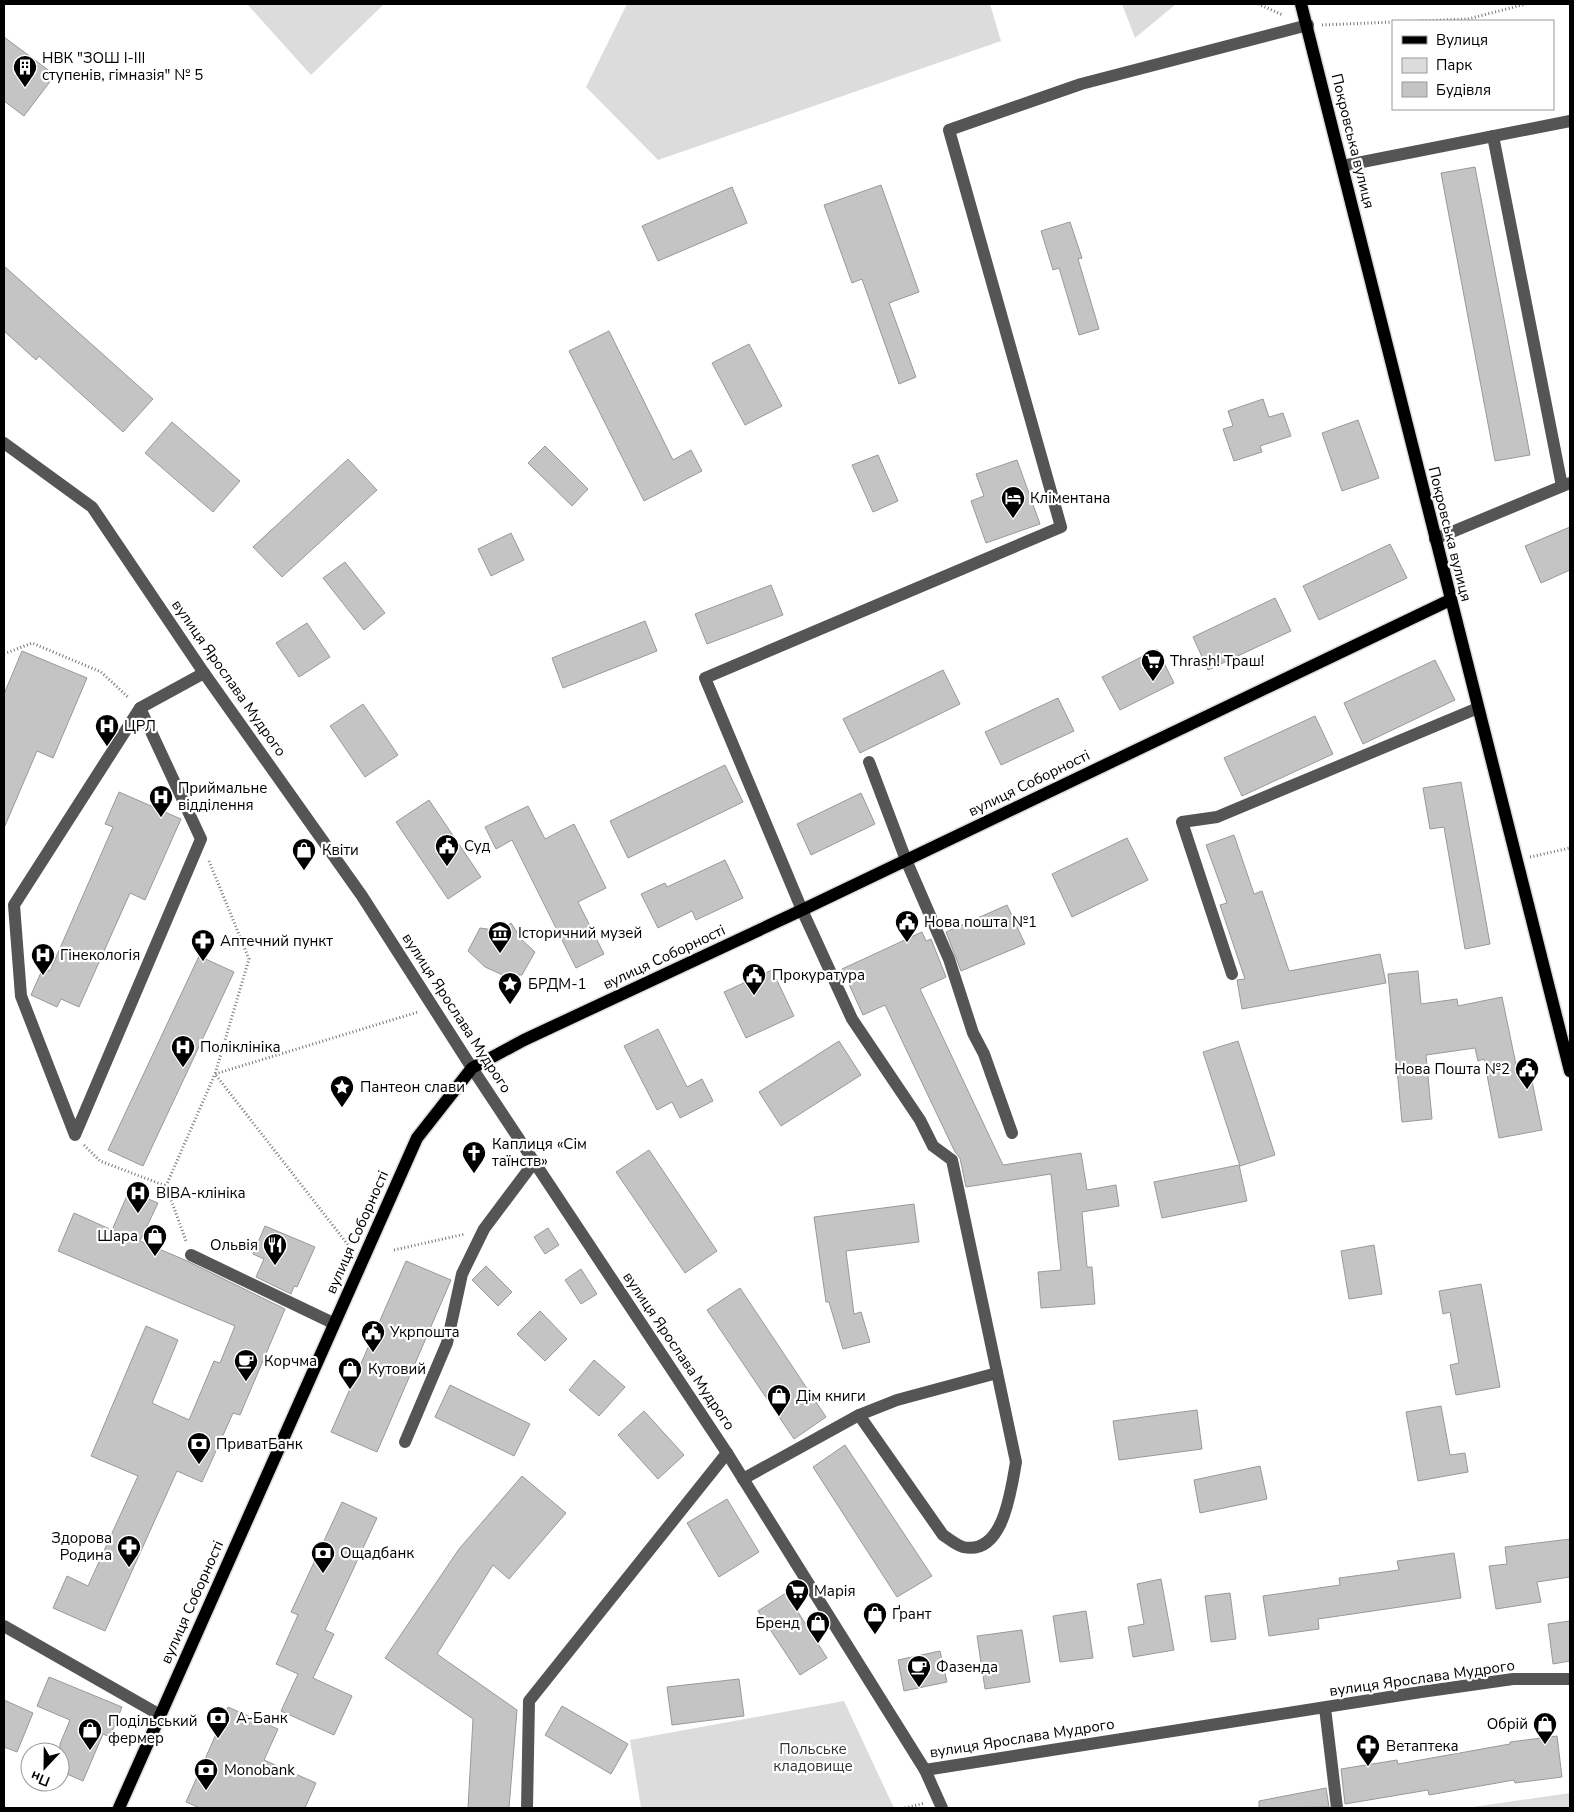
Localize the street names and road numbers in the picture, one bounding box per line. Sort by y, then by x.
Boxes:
street label: Покровська вулиця [1327,71,1379,211]
street label: Покровська вулиця [1424,464,1476,604]
street label: вулиця Ярослава Мудрого [167,596,291,760]
street label: вулиця Соборності [965,745,1093,821]
street label: вулиця Соборності [600,920,728,994]
street label: вулиця Ярослава Мудрого [398,929,516,1097]
street label: вулиця Соборності [321,1167,393,1297]
street label: вулиця Ярослава Мудрого [618,1268,740,1434]
street label: вулиця Соборності [156,1537,228,1667]
street label: вулиця Ярослава Мудрого [1328,1655,1516,1701]
street label: вулиця Ярослава Мудрого [928,1713,1116,1763]

